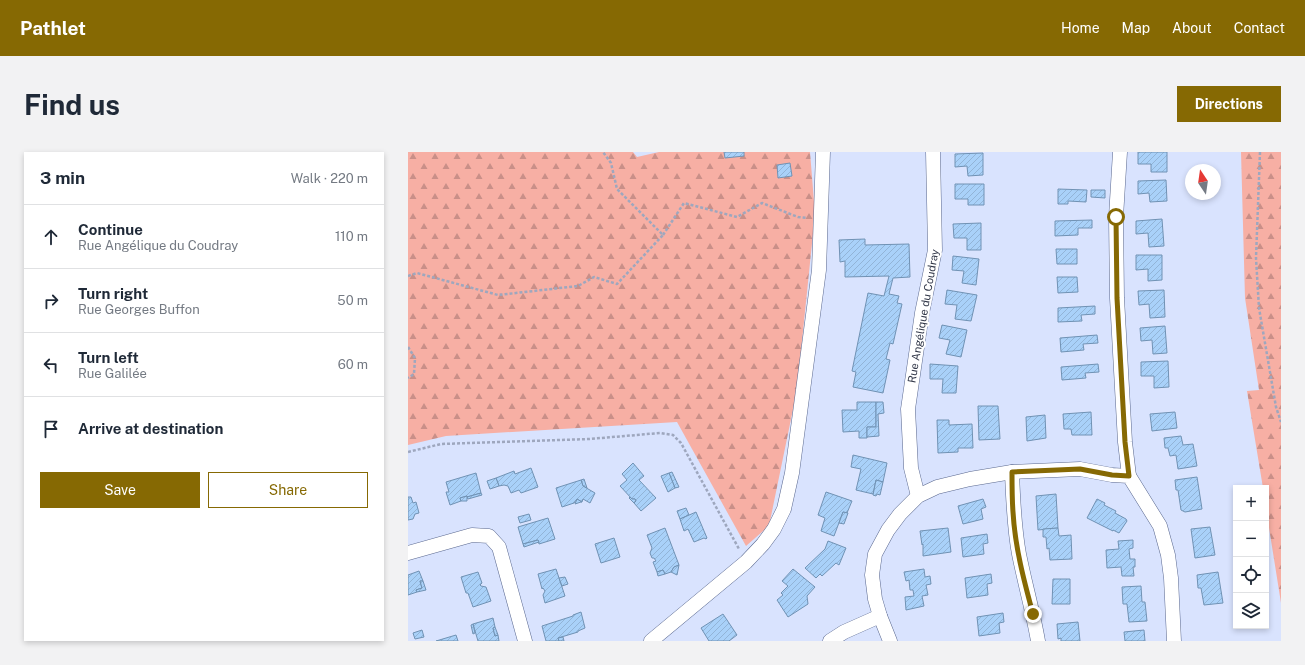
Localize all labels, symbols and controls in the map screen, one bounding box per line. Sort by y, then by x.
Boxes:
text: Pathlet [20,17,86,39]
text: Home [1061,20,1100,36]
text: Map [1122,20,1150,36]
text: About [1172,20,1212,36]
text: Contact [1234,20,1285,36]
button: Directions [1177,86,1281,122]
text: Find us [24,88,120,121]
north arrow [1185,164,1221,200]
text: 3 min [40,168,85,188]
text: Walk · 220 m [291,171,368,186]
route start [1107,208,1125,226]
text: Continue [78,221,143,238]
icon: ahead [40,226,62,248]
text: 110 m [335,229,368,244]
text: Rue Angélique du Coudray [78,238,238,253]
street label: Rue Angélique du Coudray [905,248,941,384]
text: Turn right [78,285,148,302]
icon: right [40,290,62,312]
text: 50 m [337,293,368,308]
text: Rue Georges Buffon [78,302,200,317]
text: Turn left [78,349,139,366]
icon: left [40,354,62,376]
text: 60 m [338,357,368,372]
text: Rue Galilée [78,366,147,381]
icon: arrive [40,418,62,440]
text: Arrive at destination [78,420,223,437]
button: Save [40,472,200,508]
button: Share [208,472,368,508]
map controls [1233,485,1269,629]
button: + [1233,485,1269,521]
button: − [1233,521,1269,557]
button: locate [1233,557,1269,593]
button: layers [1233,593,1269,629]
route end [1024,605,1042,623]

